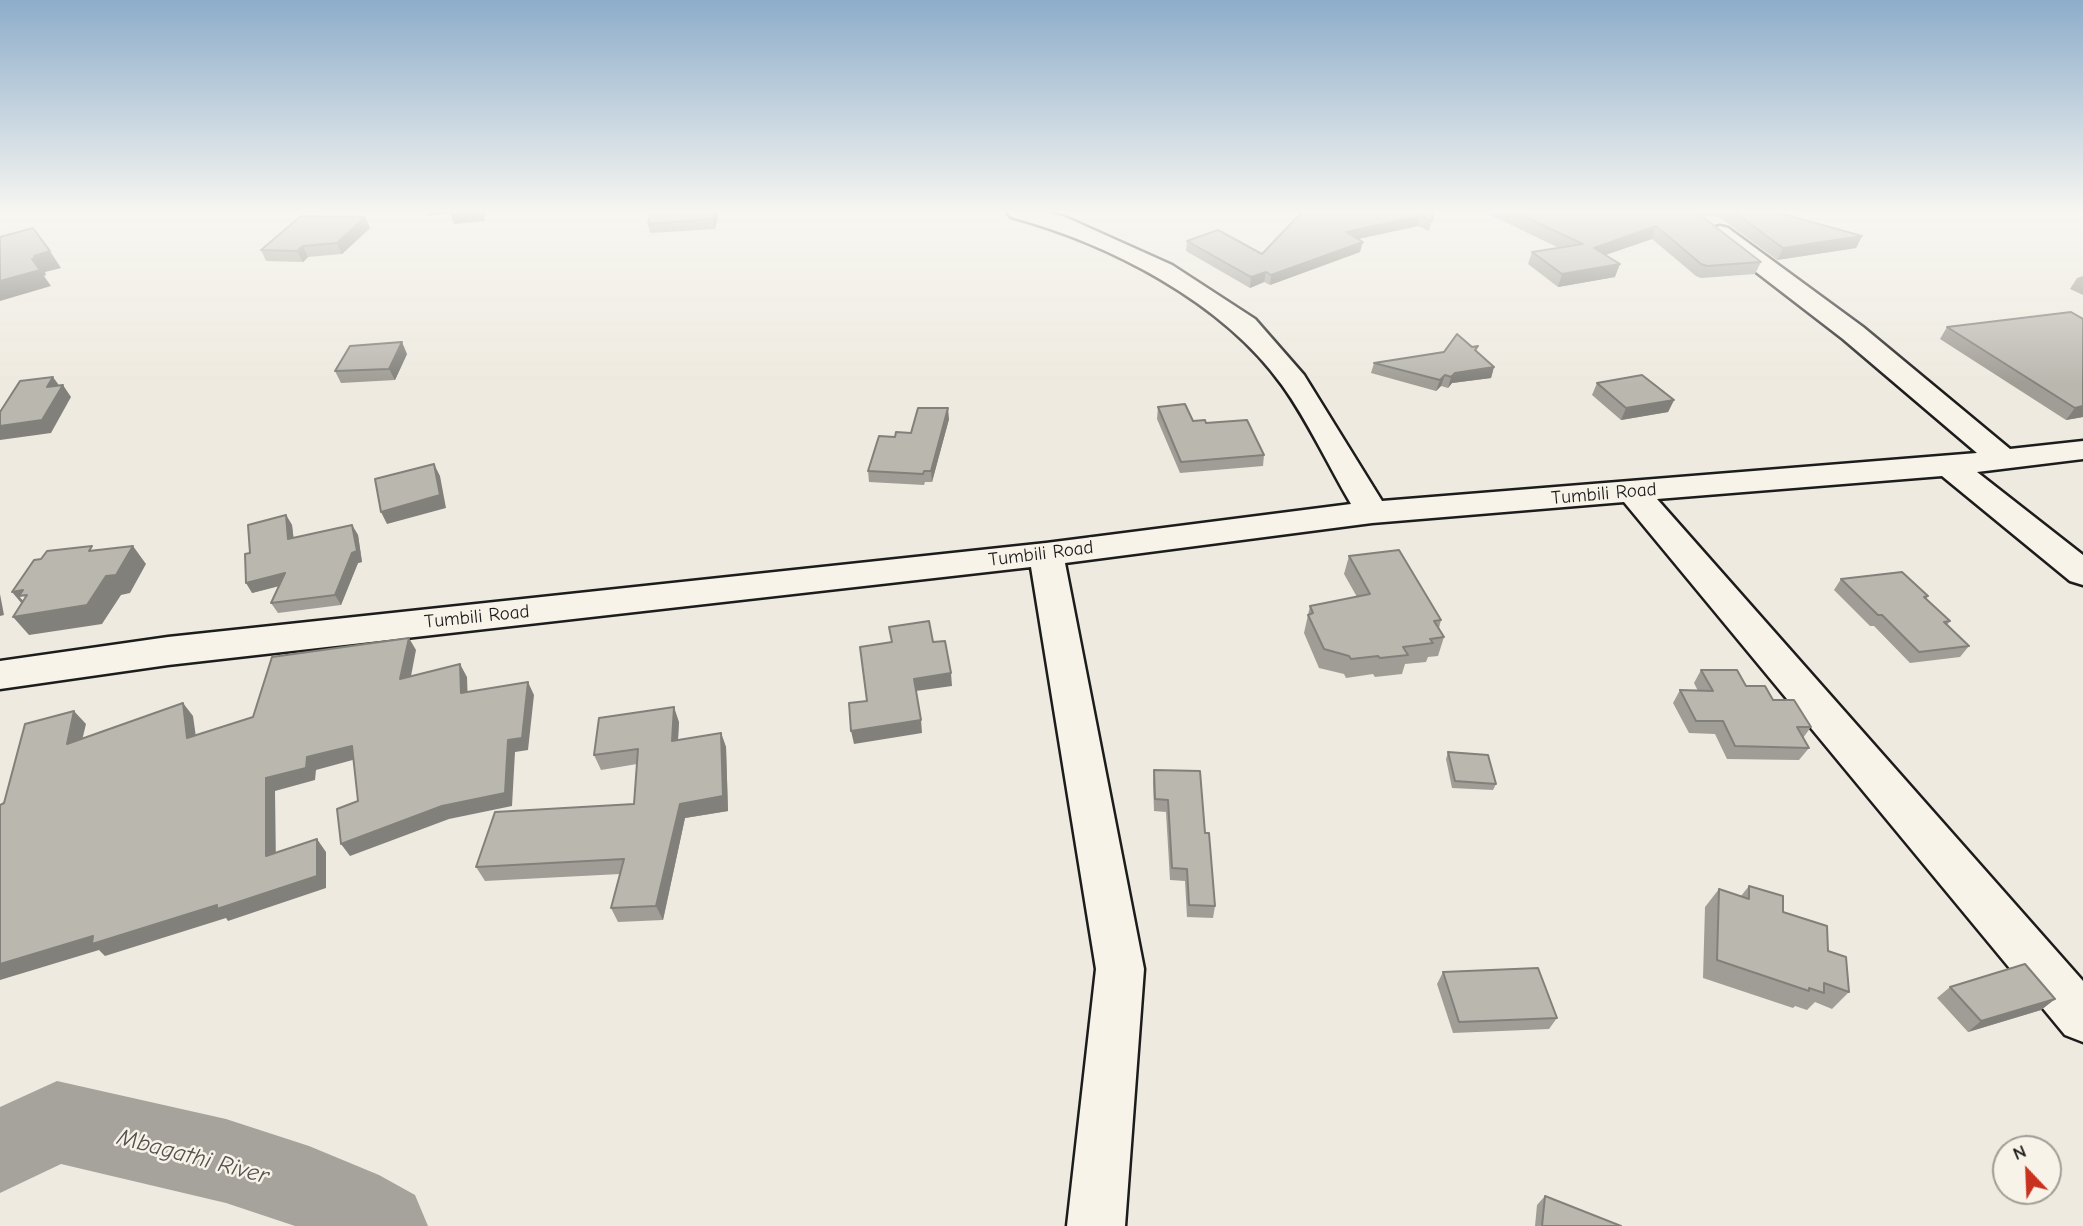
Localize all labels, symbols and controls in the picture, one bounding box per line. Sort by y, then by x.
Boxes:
street label: Tumbili Road [1550,478,1658,510]
street label: Tumbili Road [987,536,1095,572]
street label: Tumbili Road [423,600,531,634]
water label: Mbagathi River [114,1123,272,1191]
north arrow [1992,1135,2062,1205]
text: N [2010,1140,2030,1165]

